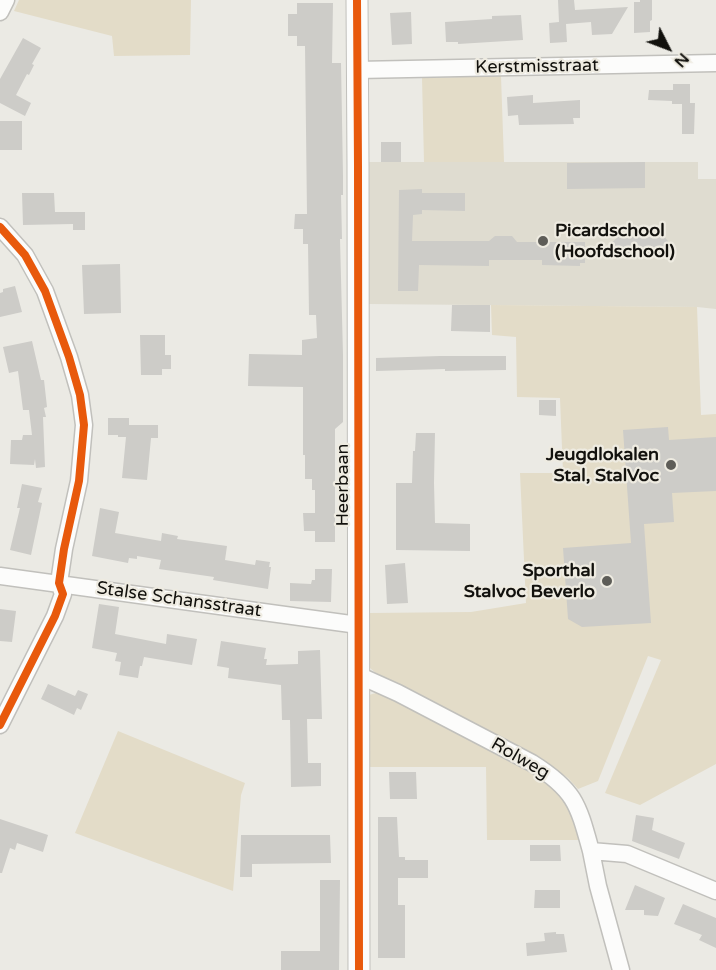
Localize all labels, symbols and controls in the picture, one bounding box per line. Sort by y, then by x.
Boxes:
north arrow [638,18,698,78]
text: N [670,49,693,72]
street label: Kerstmisstraat [475,55,599,79]
place label: Picardschool (Hoofdschool) [555,220,675,262]
marker: Picardschool (Hoofdschool) [536,234,550,248]
street label: Heerbaan [332,443,354,527]
place label: Jeugdlokalen Stal, StalVoc [546,444,659,486]
marker: Jeugdlokalen Stal, StalVoc [664,458,678,472]
place label: Sporthal Stalvoc Beverlo [464,560,595,602]
marker: Sporthal Stalvoc Beverlo [600,574,614,588]
street label: Stalse Schansstraat [95,578,263,622]
street label: Rolweg [487,734,553,784]

